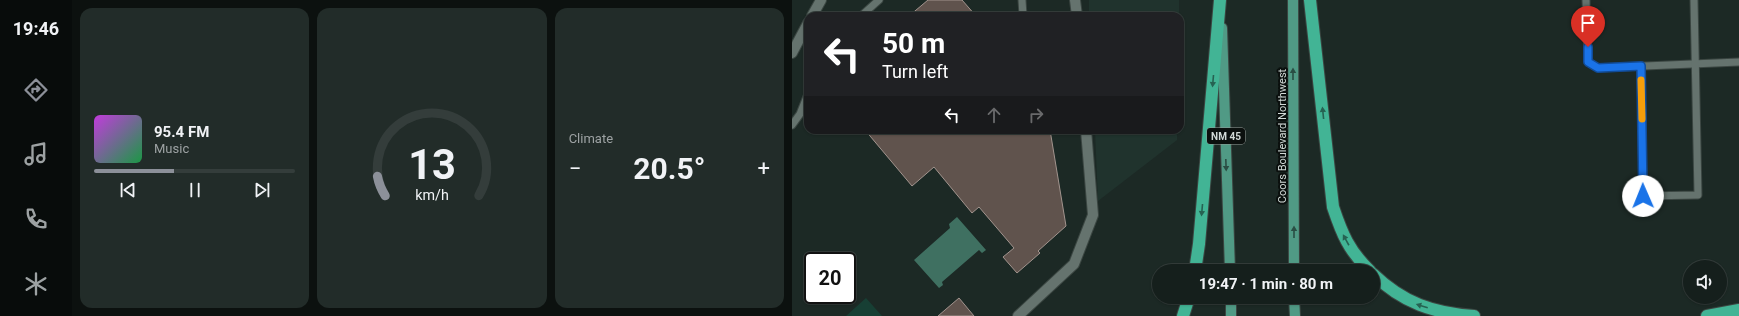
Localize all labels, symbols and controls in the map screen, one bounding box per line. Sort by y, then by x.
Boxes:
pin [1571,6,1605,47]
icon: arrive [1577,12,1599,34]
text: 19:46 [13,18,59,39]
text: 50 m [882,27,945,60]
icon: left [816,28,868,80]
text: Turn left [882,61,948,82]
one-way arrow [1290,67,1296,80]
street label: Coors Boulevard Northwest [1276,68,1289,203]
one-way arrow [1210,75,1217,87]
icon: directions [22,76,50,104]
icon: left [941,104,963,126]
icon: ahead [983,104,1005,126]
icon: right [1025,104,1047,126]
one-way arrow [1319,107,1326,120]
text: 95.4 FM [154,123,209,141]
road number: NM 45 [1207,128,1245,144]
text: Climate [569,131,613,146]
icon: music [22,140,50,168]
text: 13 [408,140,456,189]
text: Music [154,141,189,156]
text: 20.5° [633,151,705,186]
text: − [569,156,581,181]
text: + [758,156,770,181]
one-way arrow [1223,159,1230,171]
position arrow [1622,175,1664,217]
icon: previous [117,179,139,201]
icon: pause [184,179,206,201]
icon: next [251,179,273,201]
text: km/h [415,187,449,203]
one-way arrow [1199,204,1206,216]
icon: phone [22,205,50,233]
one-way arrow [1291,225,1297,238]
one-way arrow [1343,234,1349,246]
speed limit sign: 20 [804,252,856,304]
map controls [1683,260,1727,304]
button: sound [1683,260,1727,304]
icon: climate [22,270,50,298]
text: 19:47 · 1 min · 80 m [1199,275,1333,293]
one-way arrow [1416,303,1428,309]

